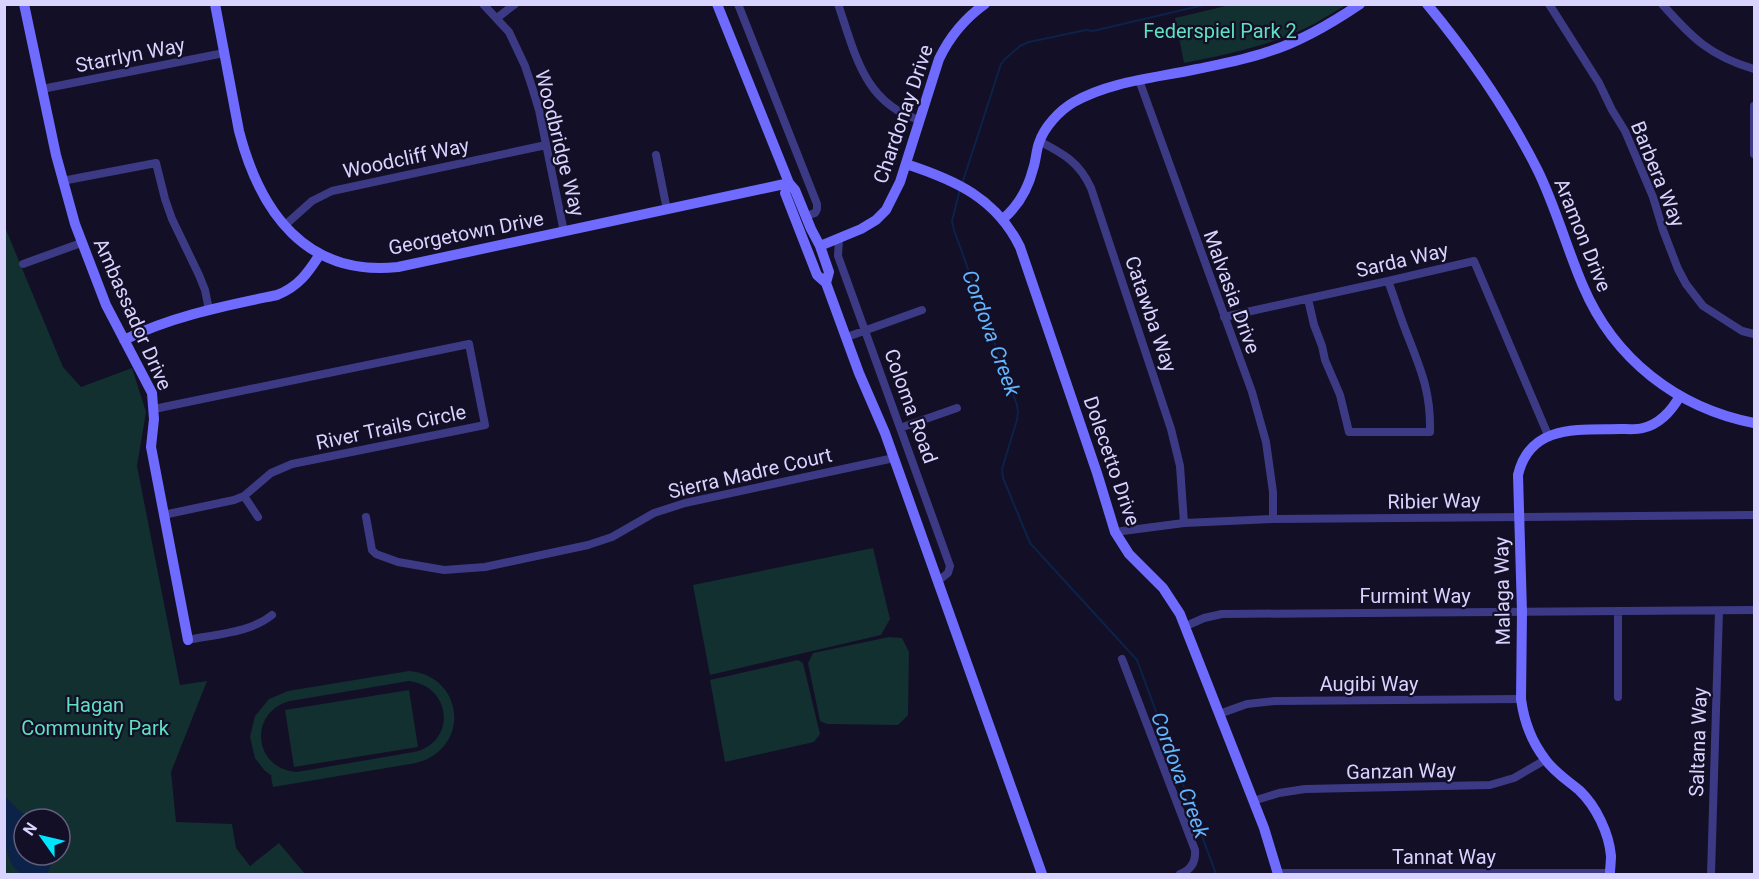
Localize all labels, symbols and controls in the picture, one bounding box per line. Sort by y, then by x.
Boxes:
park label: Federspiel Park 2 [1143,19,1297,43]
street label: Starrlyn Way [73,33,187,77]
street label: Chardonay Drive [868,41,938,187]
street label: Woodbridge Way [530,67,590,219]
street label: Barbera Way [1626,118,1690,231]
street label: Woodcliff Way [341,133,472,183]
street label: Aramon Drive [1549,175,1617,295]
street label: Georgetown Drive [386,206,546,260]
street label: Malvasia Drive [1199,227,1265,357]
street label: Ambassador Drive [89,234,177,394]
street label: Sarda Way [1353,238,1451,282]
street label: Catawba Way [1120,253,1182,376]
water label: Cordova Creek [957,267,1025,400]
street label: Coloma Road [879,346,943,466]
street label: Dolecetto Drive [1079,393,1145,529]
street label: River Trails Circle [314,399,468,455]
street label: Sierra Madre Court [666,442,834,504]
street label: Ribier Way [1387,488,1481,514]
street label: Malaga Way [1489,536,1515,646]
street label: Furmint Way [1359,584,1471,608]
street label: Augibi Way [1320,672,1419,696]
street label: Saltana Way [1684,686,1712,797]
park label: Hagan Community Park [21,693,170,740]
water label: Cordova Creek [1146,709,1214,842]
street label: Ganzan Way [1346,758,1457,784]
north arrow [12,807,72,867]
text: N [19,819,41,839]
street label: Tannat Way [1392,845,1496,869]

